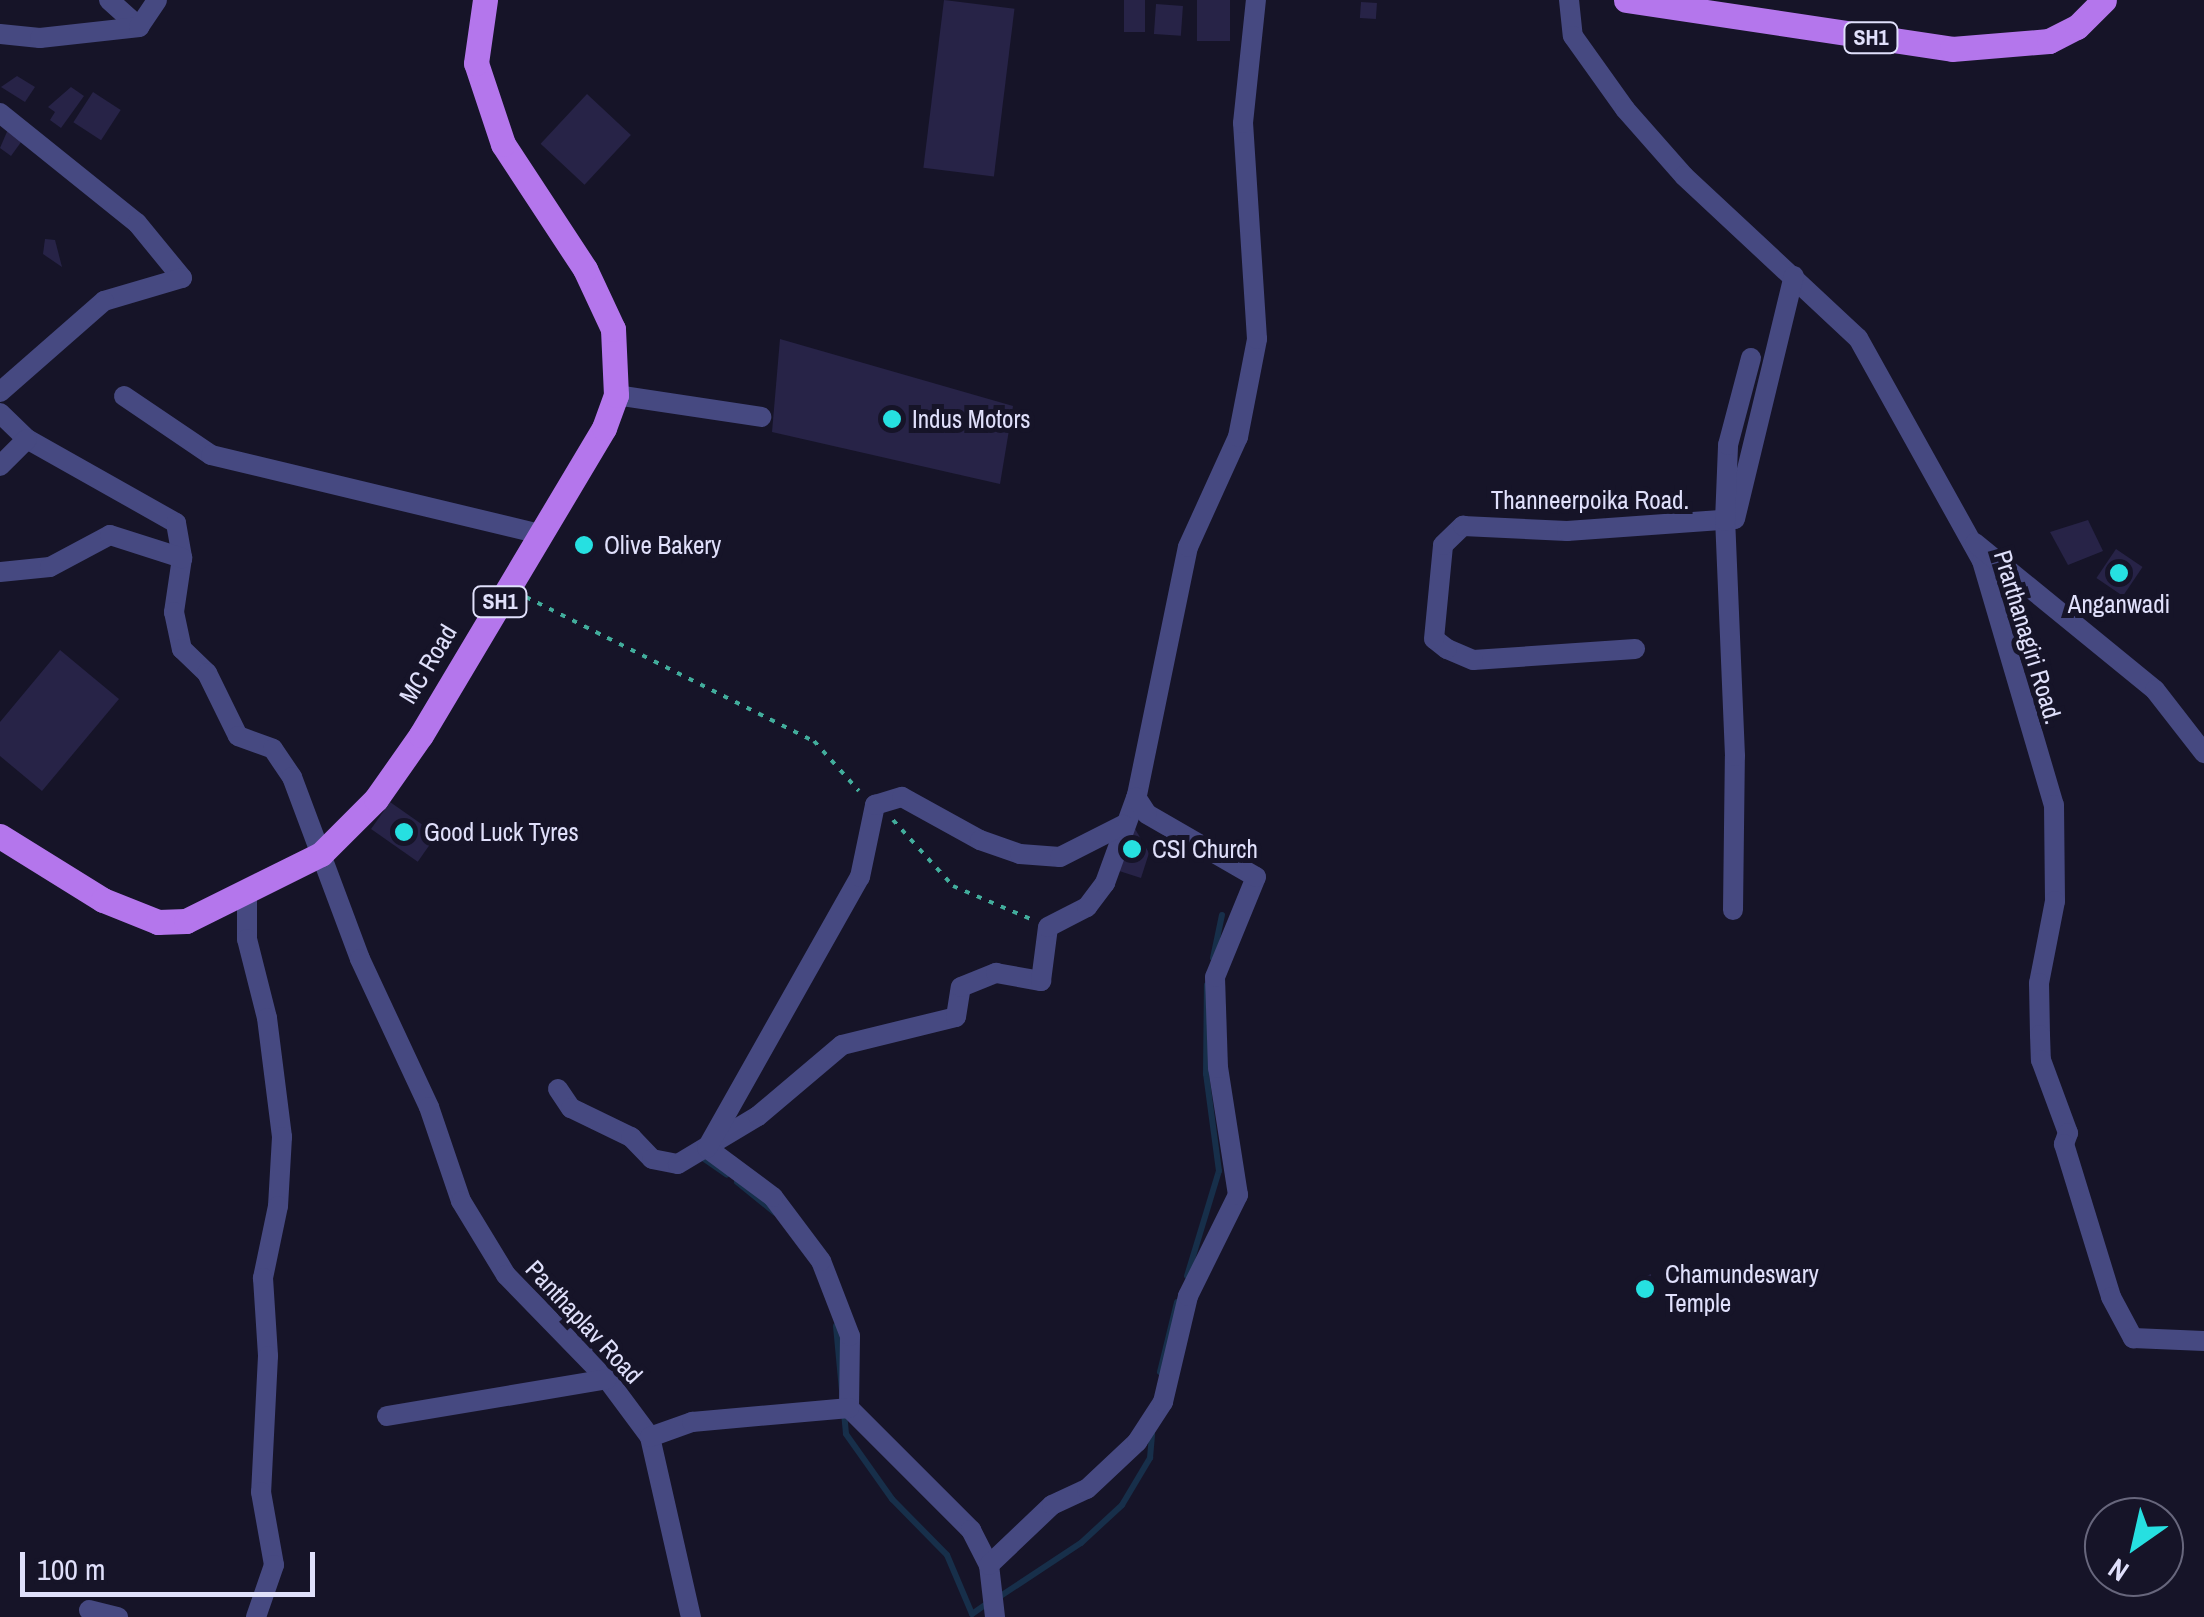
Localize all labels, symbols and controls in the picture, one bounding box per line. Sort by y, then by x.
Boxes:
road number: SH1 [1841,21,1901,55]
place label: Indus Motors [912,404,1030,434]
marker: Indus Motors [881,408,903,430]
street label: Thanneerpoika Road. [1491,485,1689,515]
place label: Olive Bakery [604,530,721,560]
marker: Olive Bakery [573,534,595,556]
street label: Prarthanagiri Road. [1987,547,2069,727]
marker: Anganwadi [2108,562,2130,584]
road number: SH1 [470,585,530,619]
place label: Anganwadi [2068,589,2170,619]
street label: MC Road [393,619,463,709]
place label: Good Luck Tyres [424,817,579,847]
marker: Good Luck Tyres [393,821,415,843]
place label: CSI Church [1152,834,1258,864]
marker: CSI Church [1121,838,1143,860]
street label: Panthaplav Road [519,1254,649,1390]
place label: Chamundeswary Temple [1665,1260,1819,1319]
marker: Chamundeswary Temple [1634,1278,1656,1300]
north arrow [2084,1497,2184,1597]
scale bar [25,1532,320,1594]
text: 100 m [37,1549,105,1589]
text: N [2101,1550,2136,1591]

